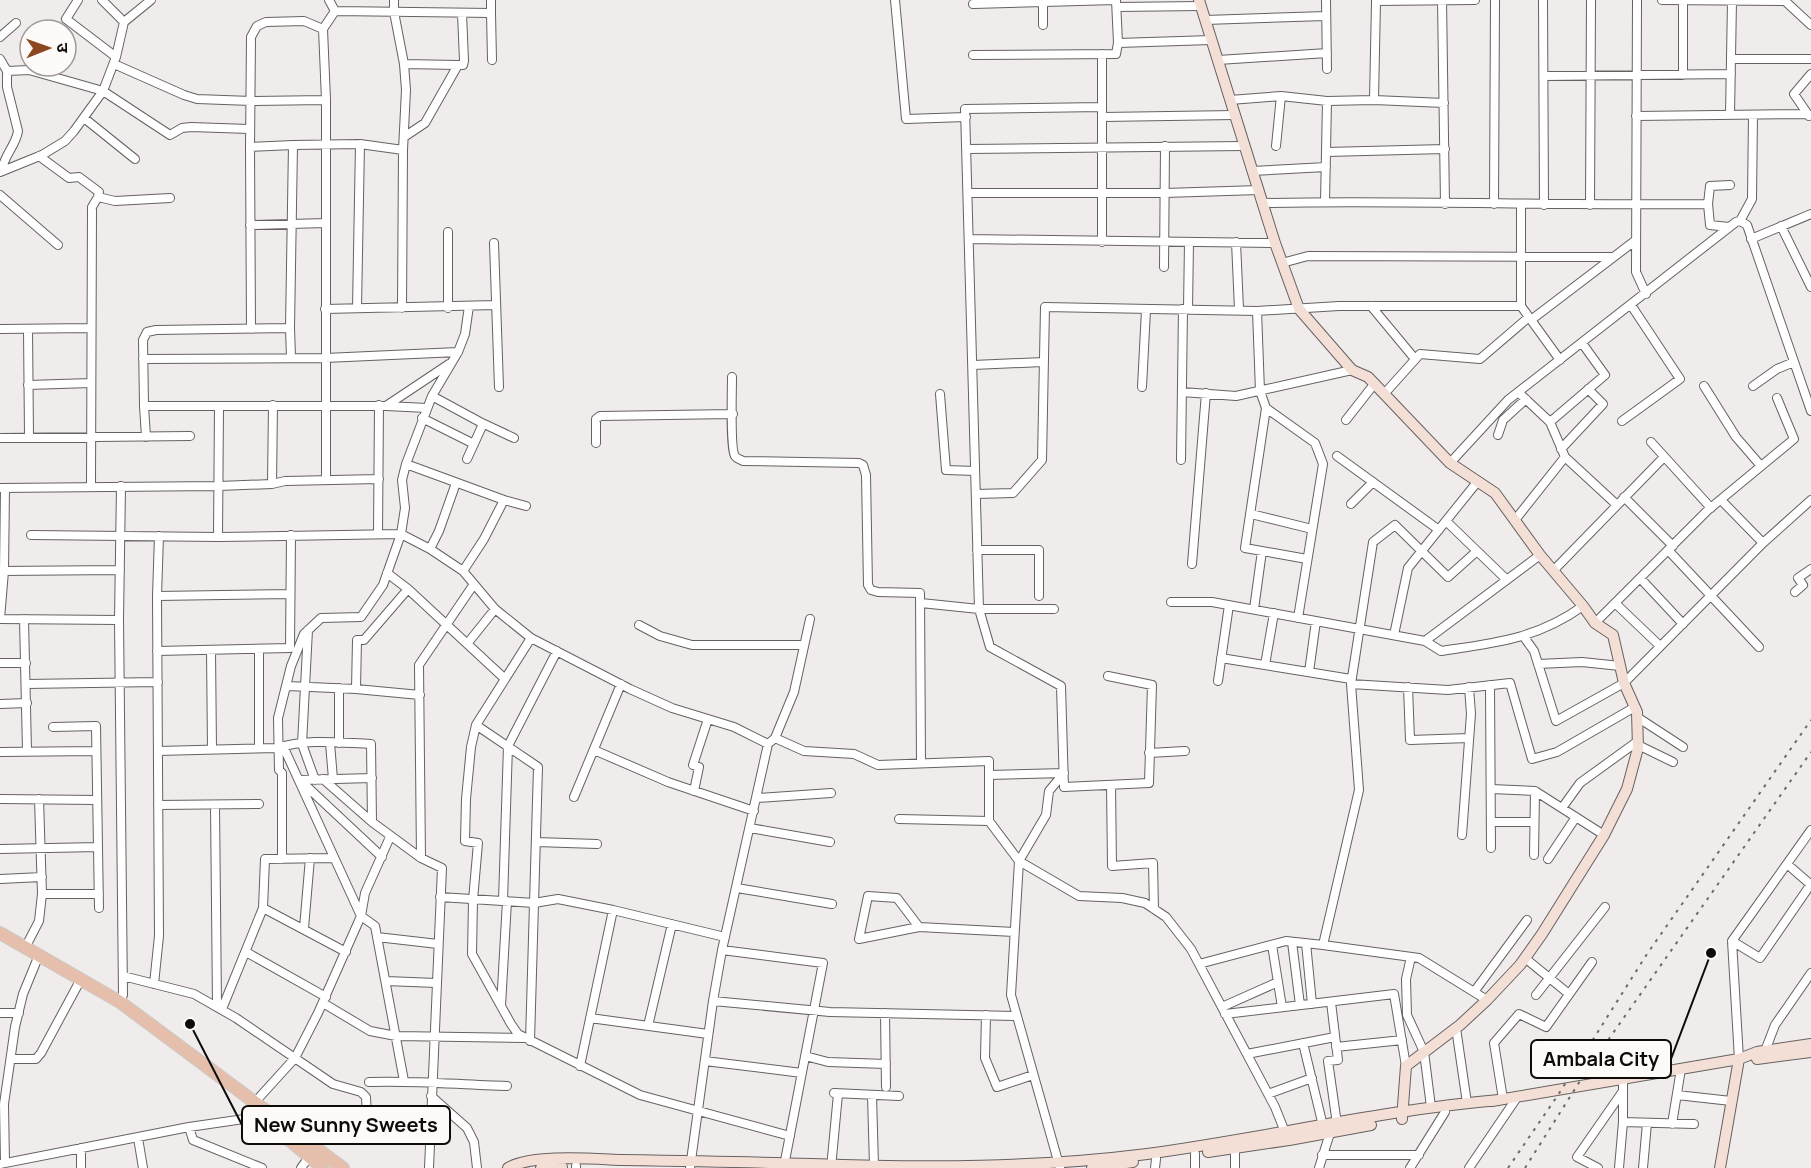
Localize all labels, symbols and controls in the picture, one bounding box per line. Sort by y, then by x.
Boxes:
north arrow [18,18,78,78]
text: उ [52,43,74,53]
callout: Ambala City [1531,1040,1671,1078]
text: Ambala City [1543,1045,1660,1072]
callout: New Sunny Sweets [242,1106,450,1144]
text: New Sunny Sweets [254,1111,438,1138]

